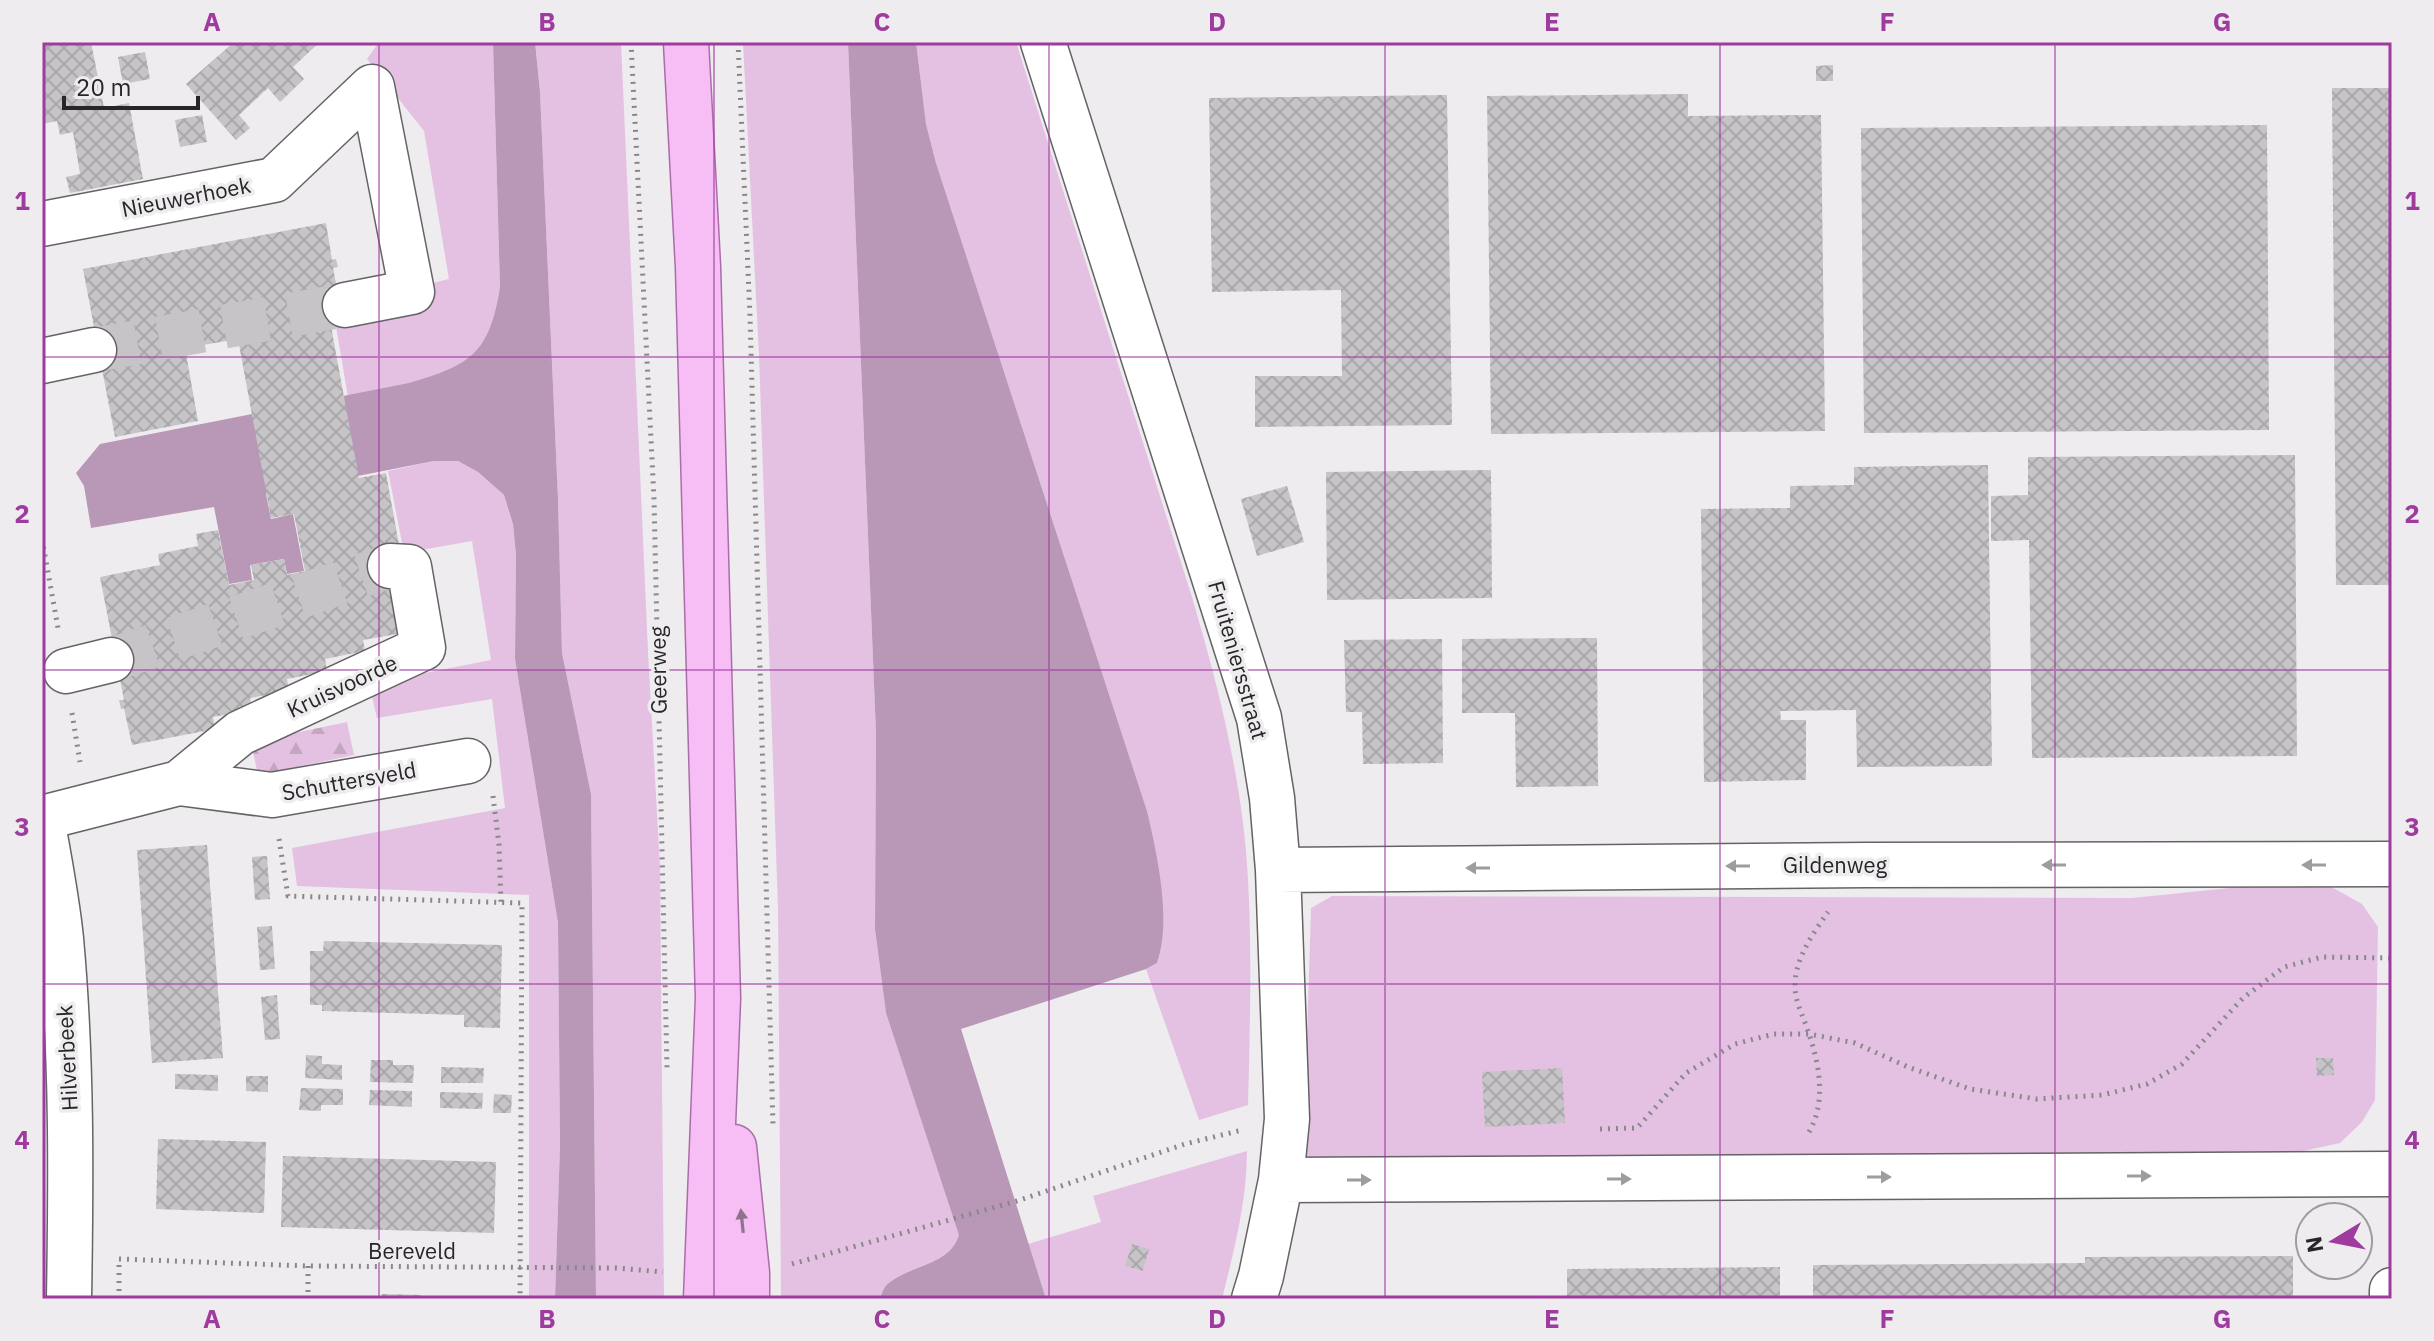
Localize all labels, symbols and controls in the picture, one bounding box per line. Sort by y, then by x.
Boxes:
text: A [203,4,221,38]
text: B [538,4,556,38]
text: C [874,4,891,38]
text: D [1208,4,1226,38]
text: E [1544,4,1560,38]
text: F [1879,4,1895,38]
text: G [2213,4,2231,38]
scale bar [64,60,198,110]
text: 20 m [76,71,131,103]
street label: Nieuwerhoek [119,170,253,223]
text: 1 [14,183,30,217]
text: 1 [2404,183,2420,217]
text: 2 [14,496,30,530]
text: 2 [2404,496,2420,530]
street label: Fruiteniersstraat [1202,577,1275,743]
street label: Geerweg [642,625,673,714]
street label: Kruisvoorde [282,647,402,724]
street label: Schuttersveld [279,754,418,807]
text: 3 [14,809,30,843]
text: 3 [2404,809,2420,843]
street label: Gildenweg [1783,850,1888,879]
one-way arrow [2041,859,2066,871]
one-way arrow [2301,859,2326,871]
one-way arrow [1725,860,1750,872]
one-way arrow [1465,862,1490,874]
street label: Hilverbeek [49,1004,84,1112]
text: 4 [14,1122,30,1156]
text: 4 [2404,1122,2420,1156]
one-way arrow [2127,1169,2152,1182]
one-way arrow [1867,1171,1892,1183]
one-way arrow [1607,1173,1632,1185]
one-way arrow [1347,1174,1372,1186]
north arrow [2294,1201,2374,1281]
one-way arrow [735,1208,748,1233]
text: N [2298,1234,2329,1255]
street label: Bereveld [368,1236,456,1265]
text: A [203,1301,221,1335]
text: B [538,1301,556,1335]
text: C [874,1301,891,1335]
text: D [1208,1301,1226,1335]
text: E [1544,1301,1560,1335]
text: F [1879,1301,1895,1335]
text: G [2213,1301,2231,1335]

